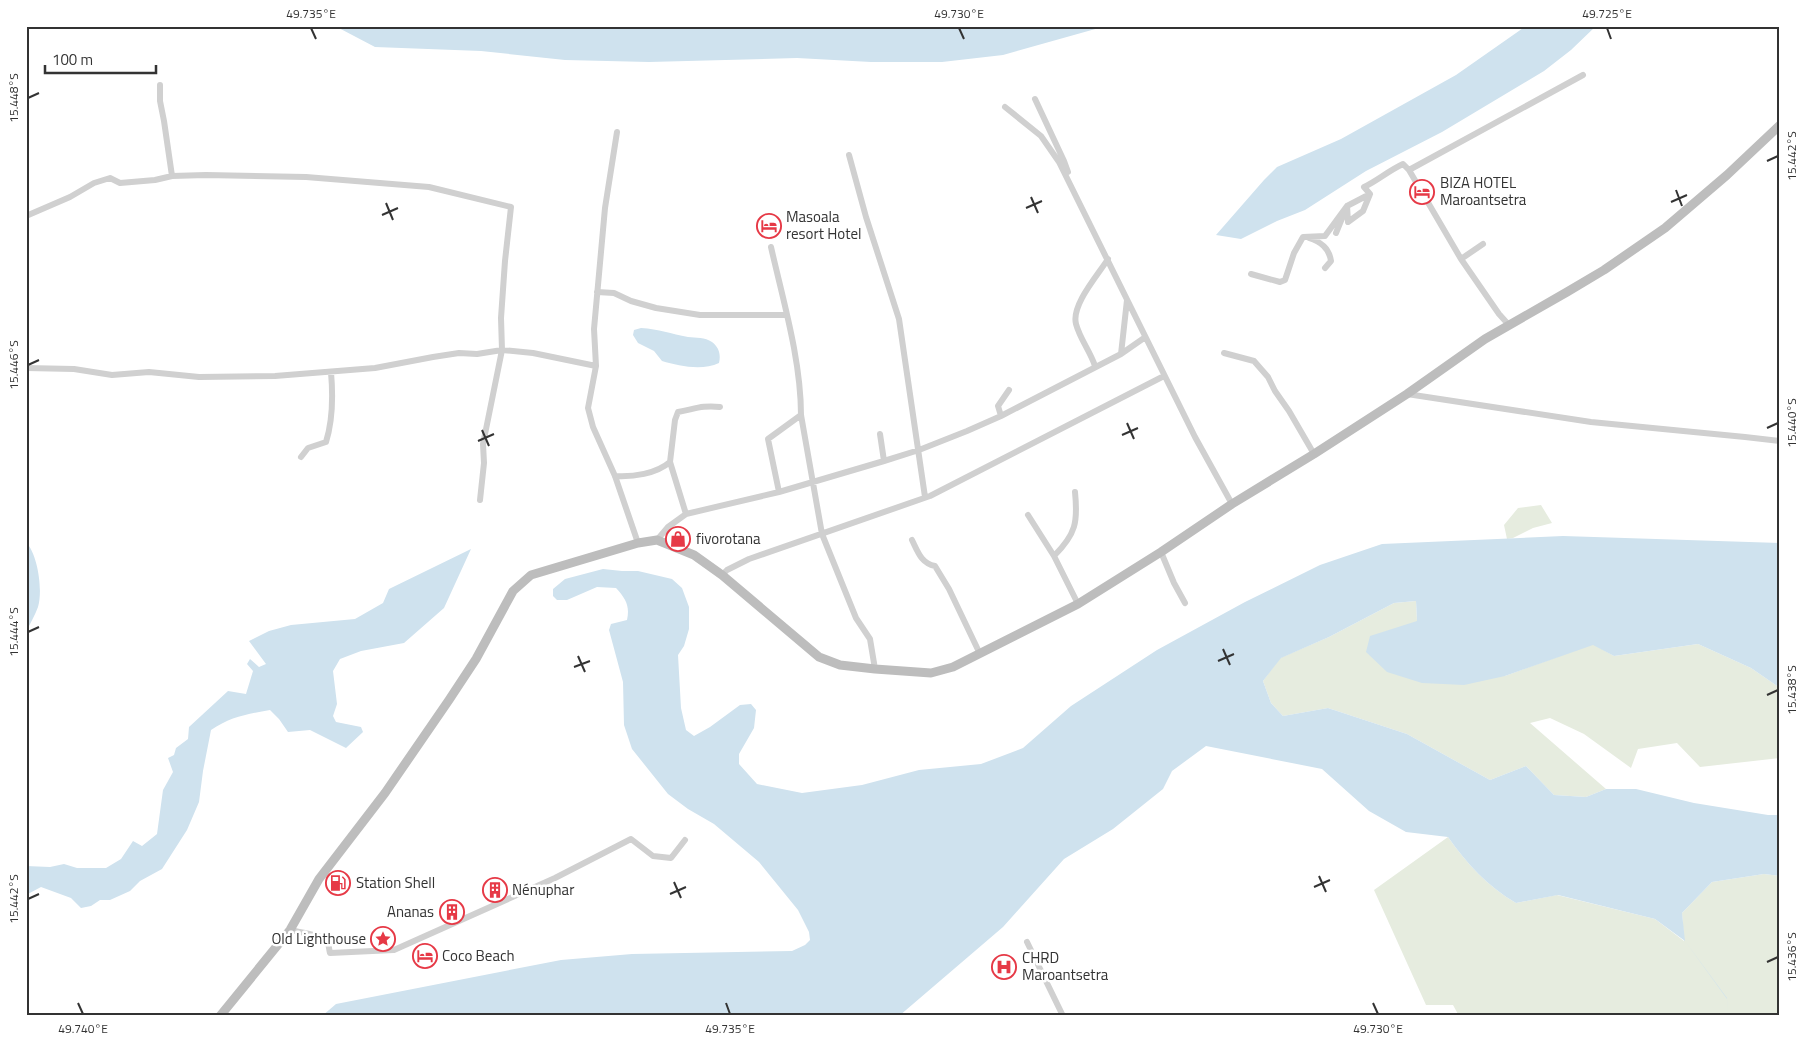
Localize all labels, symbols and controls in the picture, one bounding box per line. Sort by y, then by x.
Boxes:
text: 49.735°E [286,4,336,23]
text: 49.730°E [934,4,984,23]
text: 49.725°E [1582,4,1632,23]
scale bar [45,42,156,74]
text: 100 m [52,48,93,71]
text: 15.448°S [4,73,23,123]
text: 15.442°S [1782,131,1801,181]
place label: BIZA HOTEL Maroantsetra [1440,171,1527,211]
hotel icon: BIZA HOTEL Maroantsetra [1409,179,1435,205]
place label: Masoala resort Hotel [786,205,861,245]
hotel icon: Masoala resort Hotel [756,213,782,239]
text: 15.446°S [4,340,23,390]
text: 15.440°S [1782,398,1801,448]
shop icon: fivorotana [665,526,691,552]
place label: fivorotana [696,527,761,550]
text: 15.444°S [4,607,23,657]
text: 15.438°S [1782,665,1801,715]
fuel station icon: Station Shell [325,870,351,896]
place label: Station Shell [356,871,435,894]
text: 15.442°S [4,874,23,924]
building icon: Nénuphar [482,877,508,903]
place label: Nénuphar [512,878,574,901]
building icon: Ananas [439,899,465,925]
place label: Ananas [387,900,434,923]
place icon: Old Lighthouse [370,926,396,952]
place label: Old Lighthouse [271,927,366,950]
text: 15.436°S [1782,932,1801,982]
hotel icon: Coco Beach [412,943,438,969]
place label: Coco Beach [442,944,515,967]
place label: CHRD Maroantsetra [1022,946,1109,986]
hospital icon: CHRD Maroantsetra [991,954,1017,980]
text: 49.740°E [58,1019,108,1038]
text: 49.735°E [705,1019,755,1038]
text: 49.730°E [1353,1019,1403,1038]

